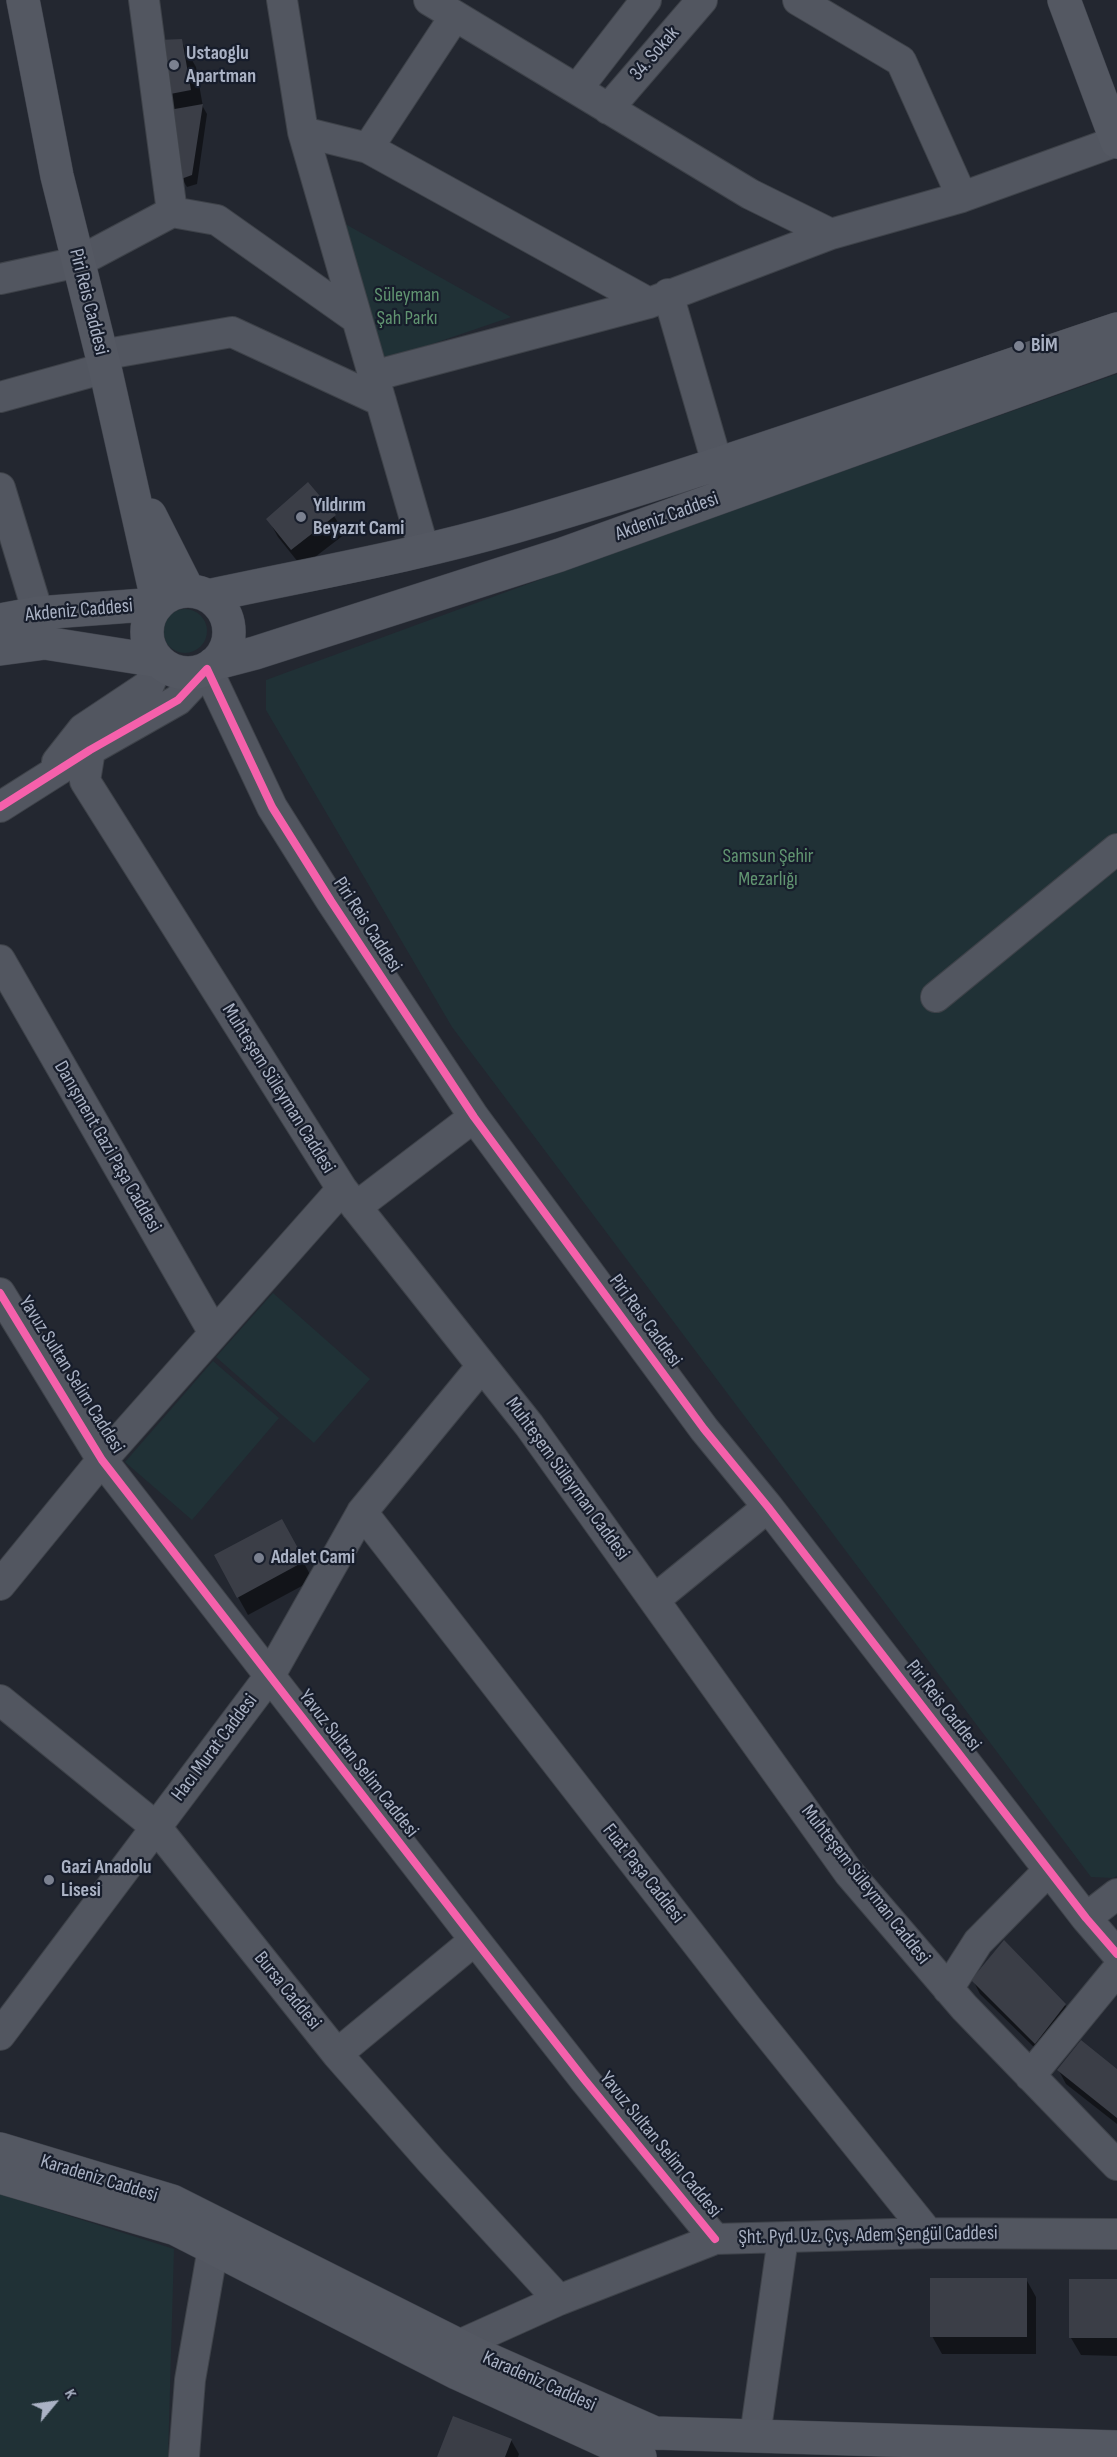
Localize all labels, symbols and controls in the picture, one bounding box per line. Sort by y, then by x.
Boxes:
street label: 34. Sokak [625,22,685,86]
place label: Ustaoglu Apartman [186,42,256,89]
marker: Ustaoglu Apartman [167,58,181,72]
street label: Piri Reis Caddesi [63,246,113,358]
park label: Süleyman Şah Parkı [374,284,440,331]
place label: BİM [1031,334,1058,358]
marker: BİM [1012,339,1026,353]
street label: Akdeniz Caddesi [612,487,722,547]
place label: Yıldırım Beyazıt Cami [313,494,404,541]
marker: Yıldırım Beyazıt Cami [294,510,308,524]
street label: Akdeniz Caddesi [24,594,134,628]
park label: Samsun Şehir Mezarlığı [723,845,813,892]
street label: Piri Reis Caddesi [327,873,407,977]
street label: Muhteşem Süleyman Caddesi [216,1000,340,1178]
street label: Danışment Gazi Paşa Caddesi [48,1057,166,1237]
street label: Piri Reis Caddesi [603,1270,687,1372]
street label: Yavuz Sultan Selim Caddesi [13,1292,129,1458]
street label: Muhteşem Süleyman Caddesi [500,1393,634,1565]
place label: Adalet Cami [271,1546,355,1570]
marker: Adalet Cami [252,1551,266,1565]
street label: Piri Reis Caddesi [900,1656,986,1756]
street label: Yavuz Sultan Selim Caddesi [293,1685,423,1843]
street label: Hacı Murat Caddesi [167,1690,263,1806]
street label: Muhteşem Süleyman Caddesi [795,1801,935,1969]
street label: Fuat Paşa Caddesi [597,1820,689,1928]
place label: Gazi Anadolu Lisesi [61,1856,152,1903]
marker: Gazi Anadolu Lisesi [42,1873,56,1887]
street label: Bursa Caddesi [248,1947,326,2035]
street label: Yavuz Sultan Selim Caddesi [594,2067,726,2223]
street label: Karadeniz Caddesi [37,2150,161,2208]
street label: Şht. Pyd. Uz. Çvş. Adem Şengül Caddesi [738,2222,998,2250]
street label: Karadeniz Caddesi [479,2346,599,2418]
north arrow [24,2373,84,2433]
text: K [60,2386,80,2402]

